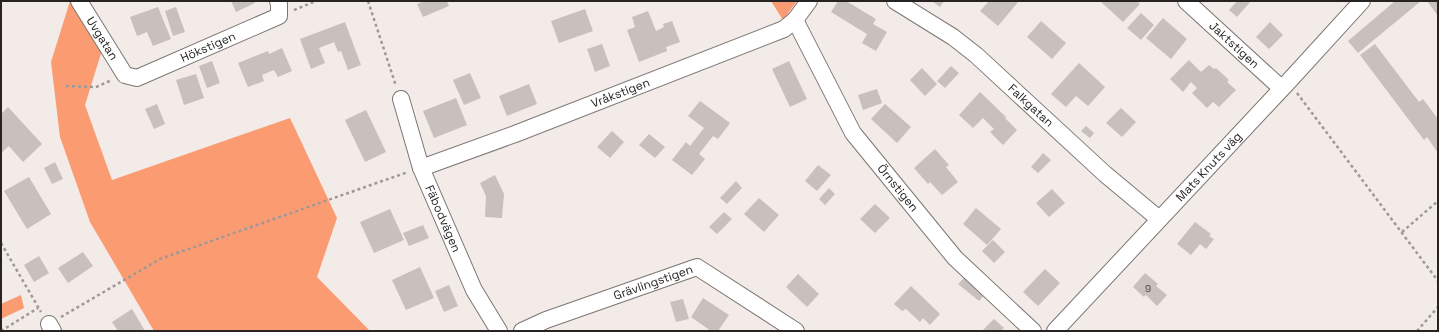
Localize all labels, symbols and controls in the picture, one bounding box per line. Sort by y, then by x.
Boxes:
street label: Uvgatan [83,14,122,63]
street label: Jaktstigen [1205,18,1262,72]
street label: Hökstigen [178,28,238,66]
street label: Vråkstigen [589,74,652,112]
street label: Falkgatan [1005,81,1057,131]
street label: Mats Knuts väg [1172,129,1245,205]
street label: Örnstigen [874,161,922,215]
street label: Fäbodvägen [421,183,465,255]
street label: Grävlingstigen [611,261,695,304]
house number: 9 [1145,282,1151,295]

